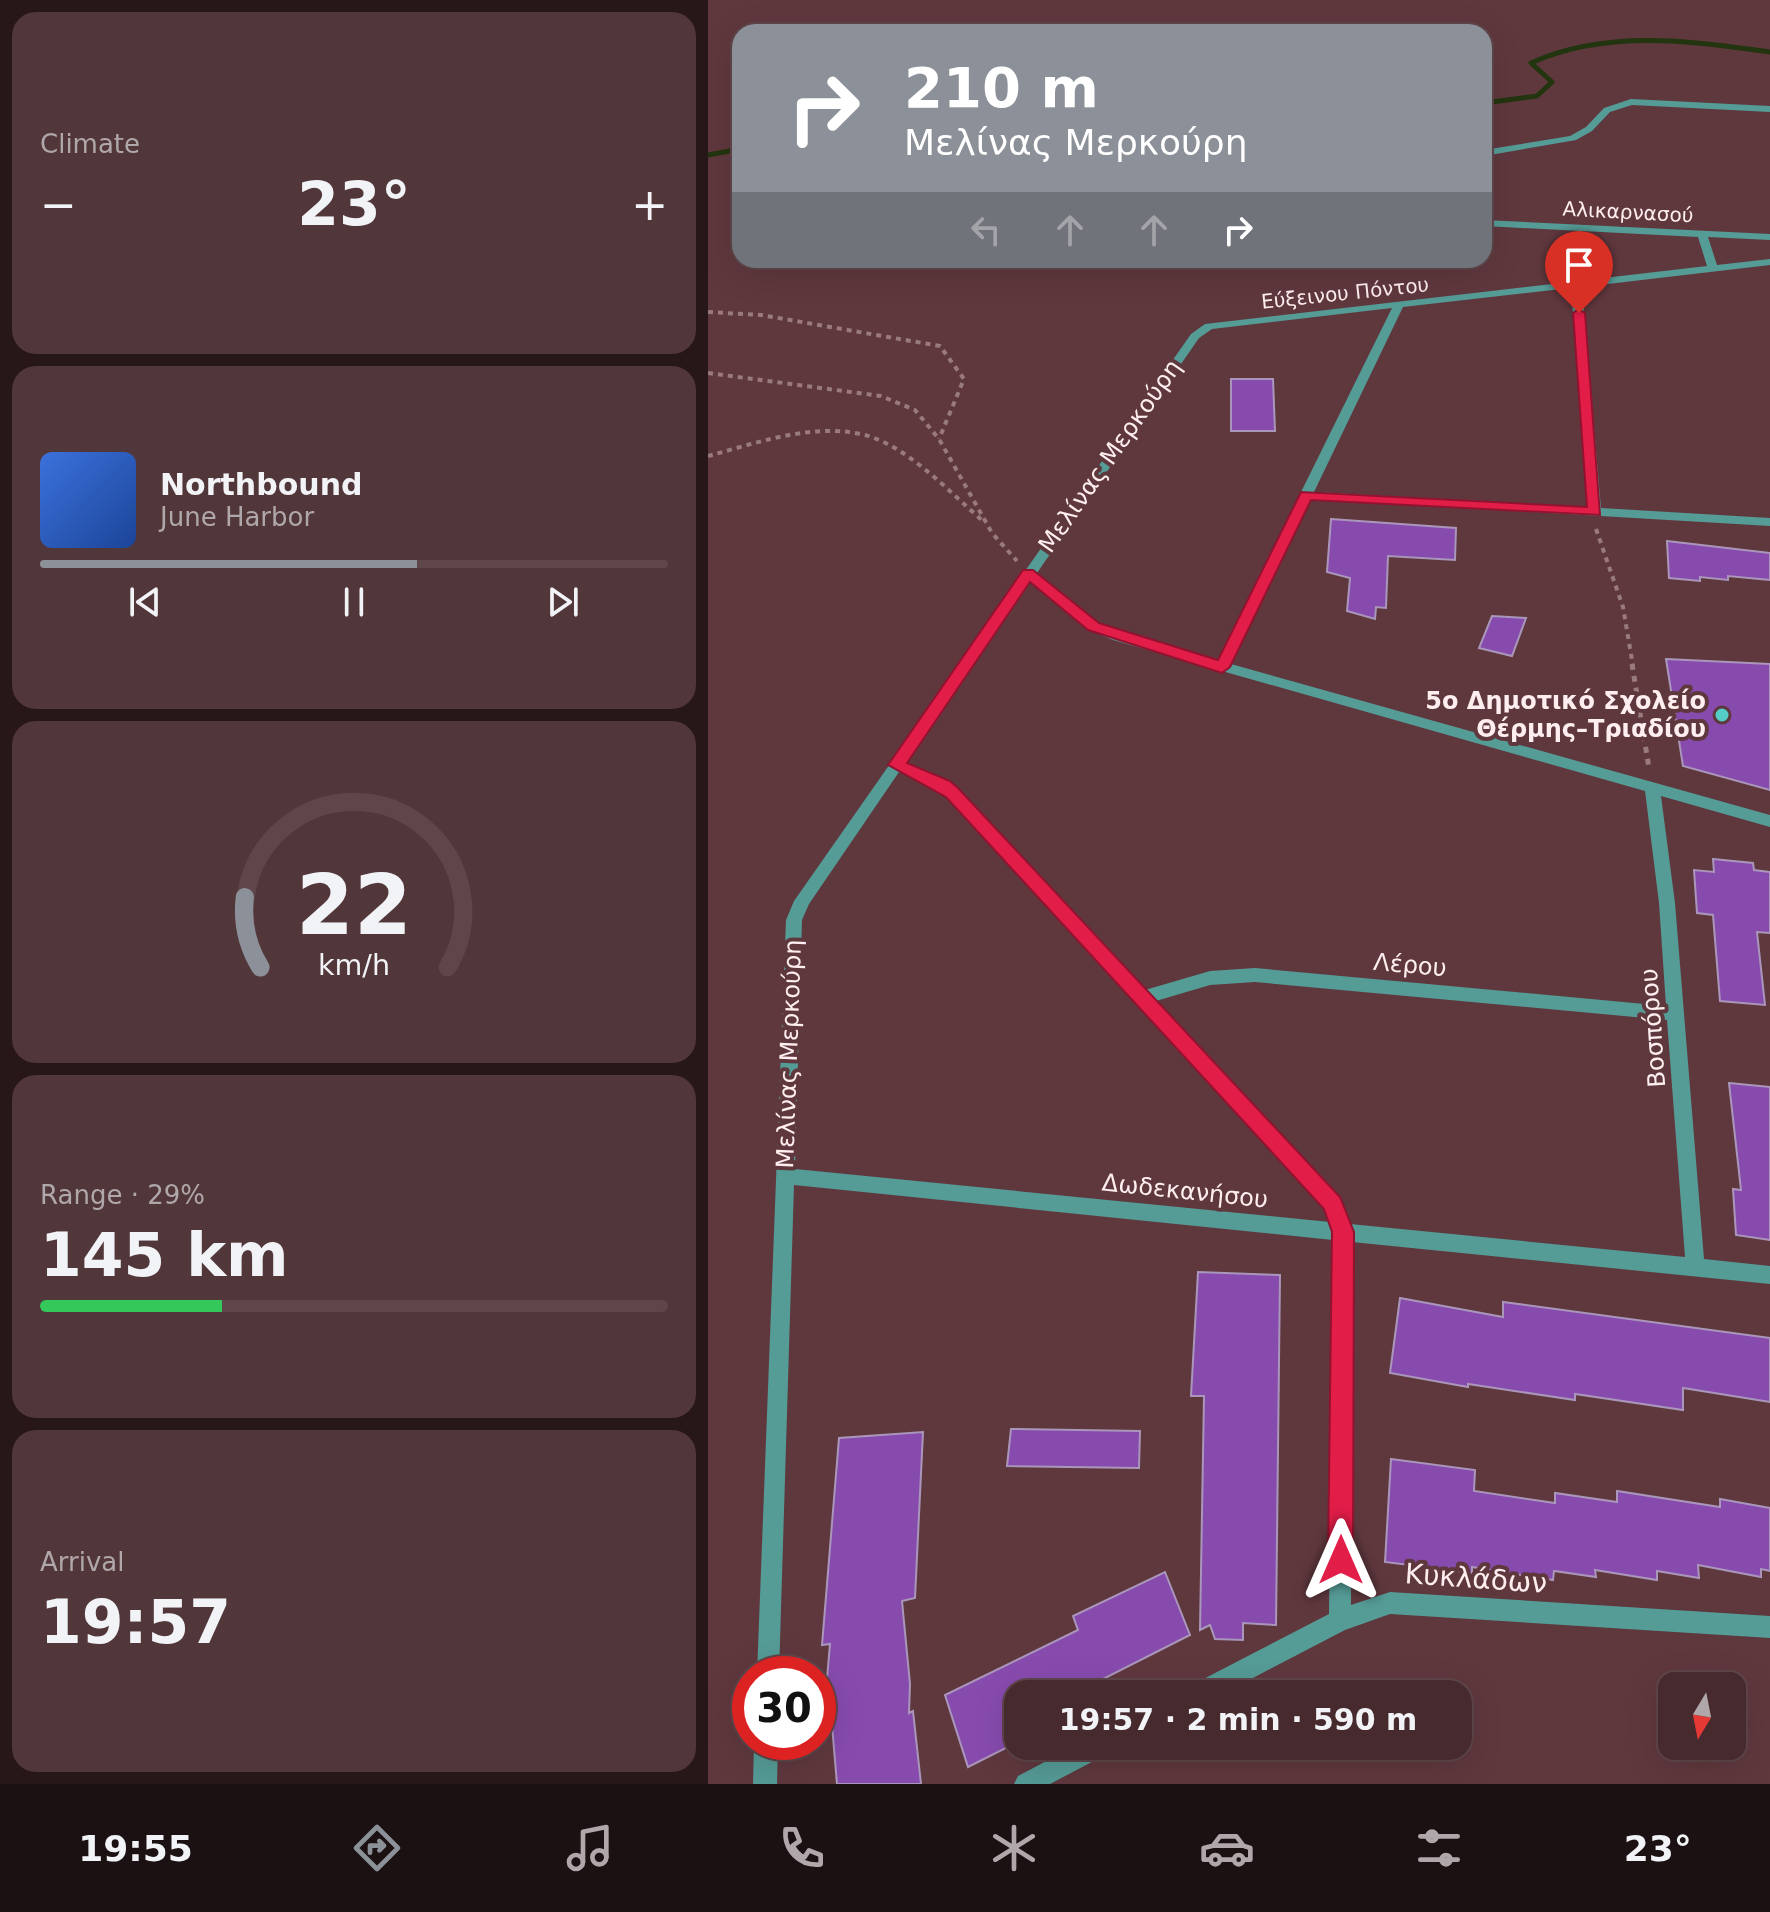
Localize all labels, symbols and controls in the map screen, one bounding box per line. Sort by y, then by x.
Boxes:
text: 210 m [904,55,1099,120]
icon: right [772,56,876,160]
text: Μελίνας Μερκούρη [904,122,1248,163]
text: Climate [40,129,140,159]
text: 23° [297,169,411,239]
text: − [40,179,77,230]
text: + [631,179,668,230]
street label: Αλικαρνασού [1562,197,1694,227]
icon: left [964,208,1008,252]
icon: ahead [1048,208,1092,252]
icon: ahead [1132,208,1176,252]
icon: right [1216,208,1260,252]
pin [1545,231,1613,313]
icon: arrive [1557,243,1601,287]
street label: Εύξεινου Πόντου [1260,272,1430,314]
street label: Μελίνας Μερκούρη [1033,354,1187,558]
text: Northbound [160,467,363,502]
text: June Harbor [160,502,314,532]
icon: previous [123,580,167,624]
icon: pause [332,580,376,624]
icon: next [541,580,585,624]
place label: 5ο Δημοτικό Σχολείο Θέρμης–Τριαδίου [1425,687,1706,743]
marker: 5ο Δημοτικό Σχολείο Θέρμης–Τριαδίου [1713,706,1731,724]
text: 22 [296,857,412,954]
street label: Μελίνας Μερκούρη [771,939,807,1169]
text: km/h [318,948,390,982]
street label: Λέρου [1372,948,1448,982]
street label: Βοσπόρου [1635,968,1671,1088]
street label: Δωδεκανήσου [1101,1168,1269,1214]
text: Range · 29% [40,1180,205,1210]
text: 145 km [40,1220,289,1290]
position arrow [1299,1518,1383,1602]
text: Arrival [40,1547,124,1577]
street label: Κυκλάδων [1404,1557,1548,1600]
text: 19:57 [40,1587,231,1657]
speed limit sign: 30 [732,1656,836,1760]
north arrow [1658,1672,1746,1760]
map controls [1658,1672,1746,1760]
text: 19:57 · 2 min · 590 m [1059,1702,1417,1737]
icon: directions [349,1820,405,1876]
icon: music [562,1820,618,1876]
icon: phone [774,1820,830,1876]
icon: climate [986,1820,1042,1876]
icon: car [1199,1820,1255,1876]
icon: filters [1411,1820,1467,1876]
text: 19:55 [78,1828,193,1869]
text: 23° [1624,1828,1692,1869]

